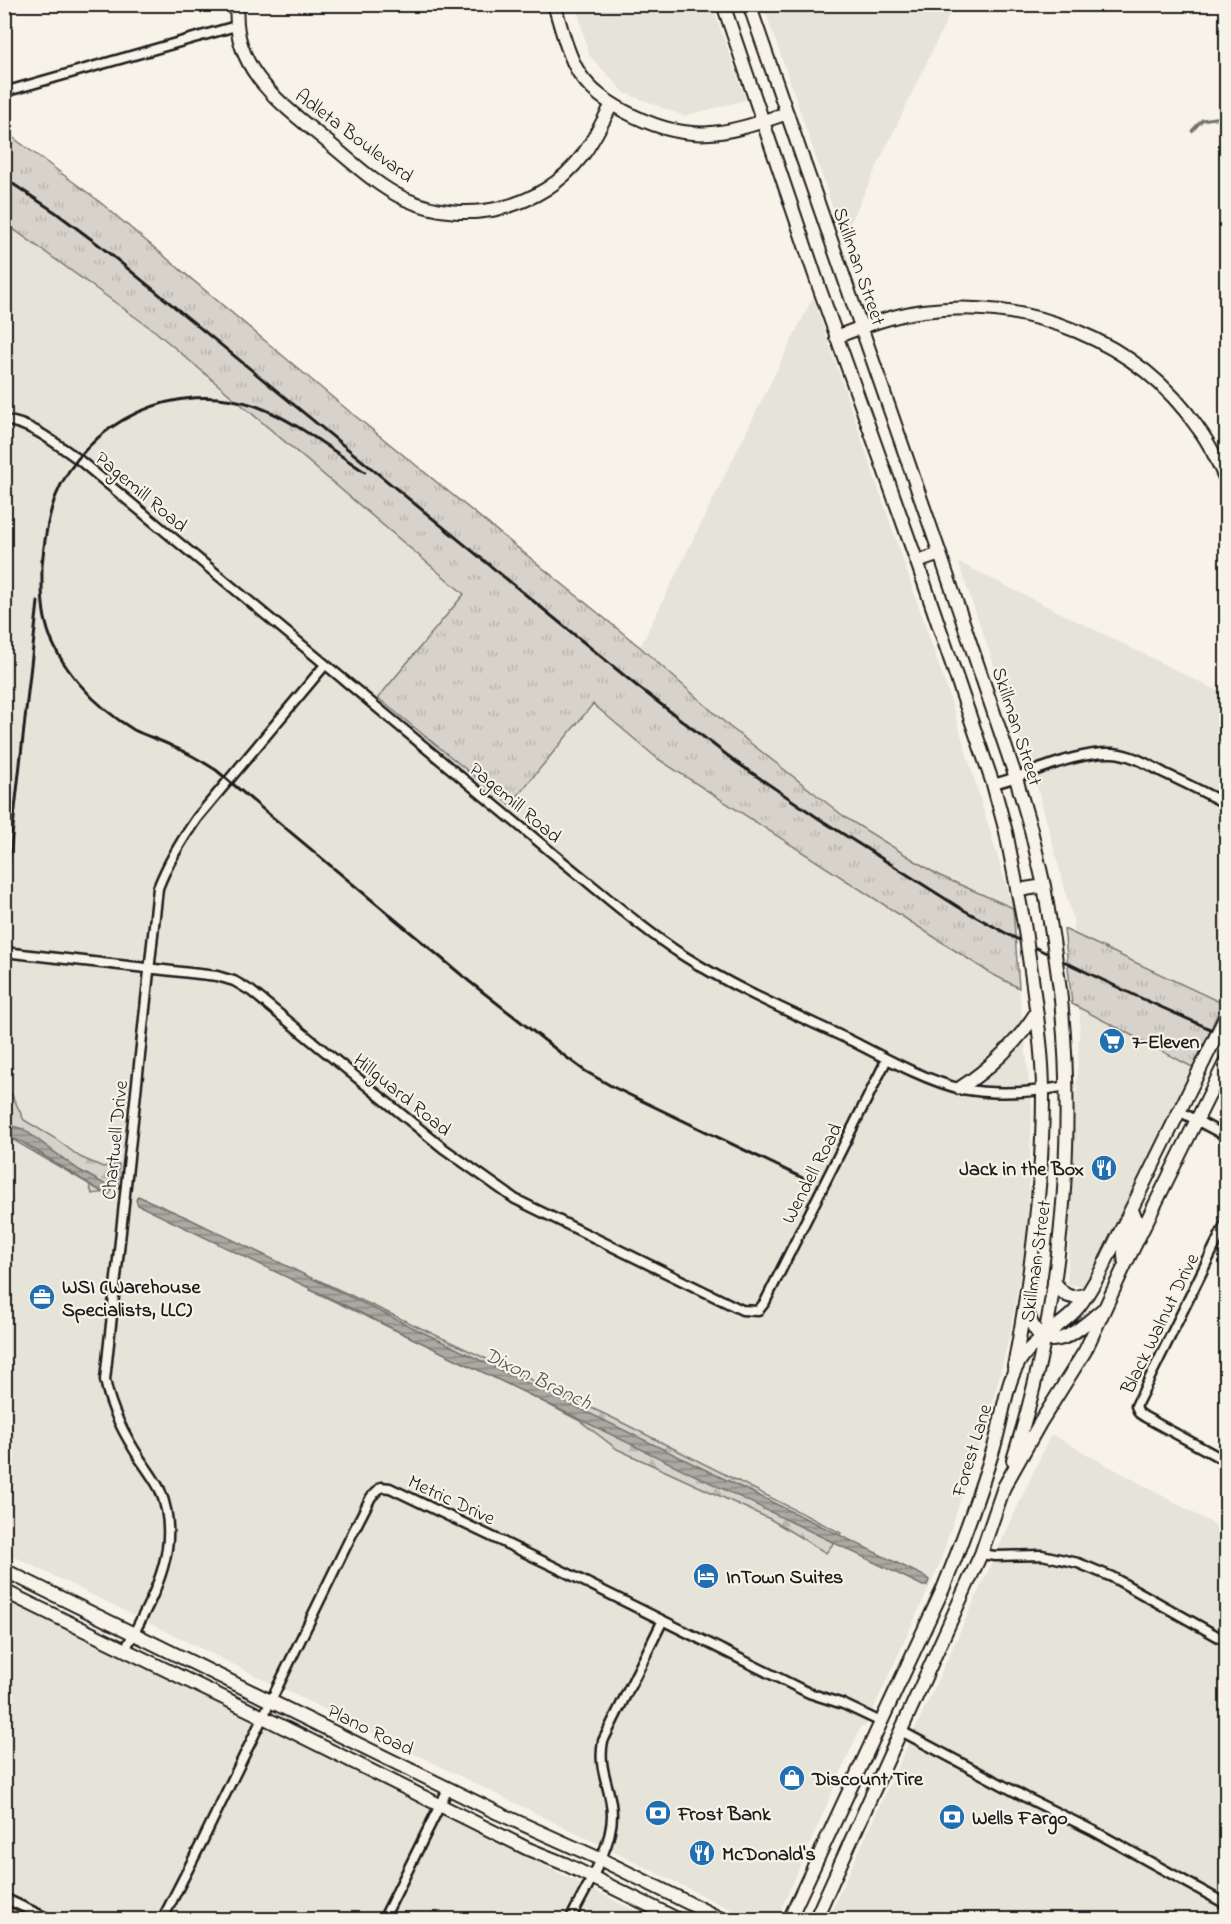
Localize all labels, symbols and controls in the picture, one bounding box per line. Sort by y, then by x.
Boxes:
street label: Adleta Boulevard [288,83,419,191]
street label: Skillman Street [824,204,892,330]
street label: Pagemill Road [87,445,193,541]
street label: Skillman Street [983,664,1049,790]
street label: Pagemill Road [461,756,567,852]
supermarket icon: 7-Eleven [1097,1026,1127,1056]
place label: 7-Eleven [1132,1029,1199,1058]
street label: Hillguard Road [345,1047,457,1145]
street label: Chartwell Drive [96,1079,137,1201]
street label: Wendell Road [775,1119,851,1230]
restaurant icon: Jack in the Box [1089,1153,1119,1183]
place label: Jack in the Box [959,1156,1084,1185]
street label: Skillman Street [1015,1198,1060,1325]
street label: Black Walnut Drive [1114,1249,1208,1400]
place label: WSI (Warehouse Specialists, LLC) [62,1274,201,1326]
office icon: WSI (Warehouse Specialists, LLC) [27,1282,57,1312]
water label: Dixon Branch [478,1341,597,1419]
street label: Forest Lane [945,1401,1001,1502]
street label: Metric Drive [403,1468,499,1534]
hotel icon: InTown Suites [691,1561,721,1591]
place label: InTown Suites [726,1564,843,1593]
street label: Plano Road [322,1698,418,1765]
shop icon: Discount Tire [777,1763,807,1793]
place label: Discount Tire [811,1766,924,1795]
bank icon: Frost Bank [643,1798,673,1828]
place label: Frost Bank [677,1801,772,1830]
bank icon: Wells Fargo [937,1802,967,1832]
place label: Wells Fargo [972,1805,1068,1835]
restaurant icon: McDonald's [687,1838,717,1868]
place label: McDonald's [722,1841,816,1870]

